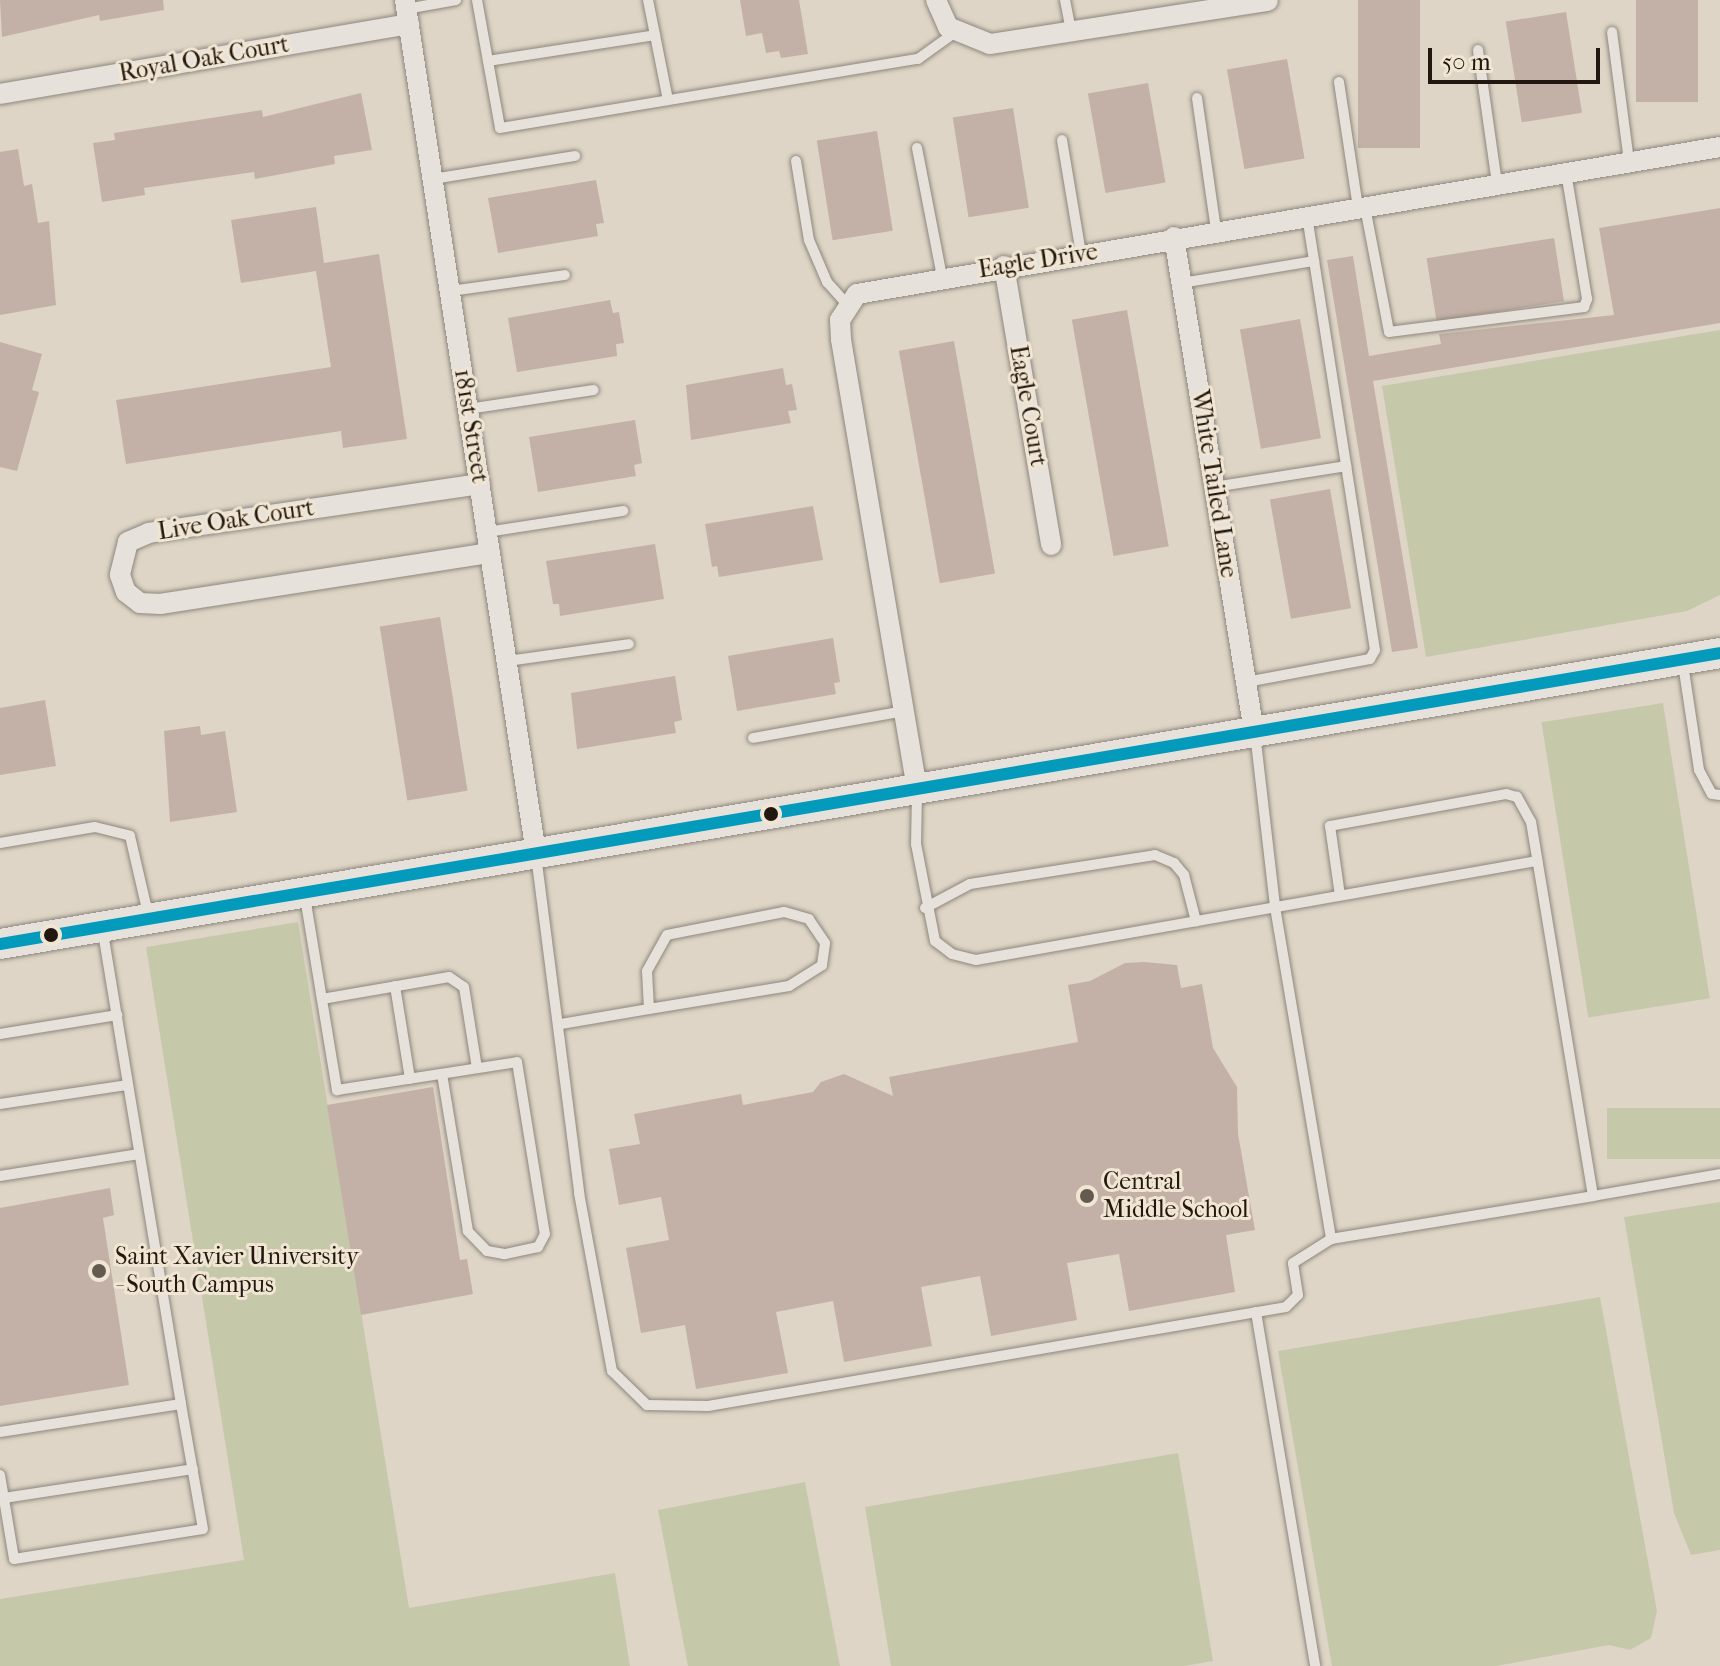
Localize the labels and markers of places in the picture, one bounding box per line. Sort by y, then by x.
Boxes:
unlabelled marker [763,806,779,822]
unlabelled marker [43,927,59,943]
place label: Central Middle School [1103,1168,1249,1224]
marker: Central Middle School [1078,1187,1096,1205]
place label: Saint Xavier University - South Campus [115,1243,359,1299]
marker: Saint Xavier University - South Campus [90,1262,108,1280]

